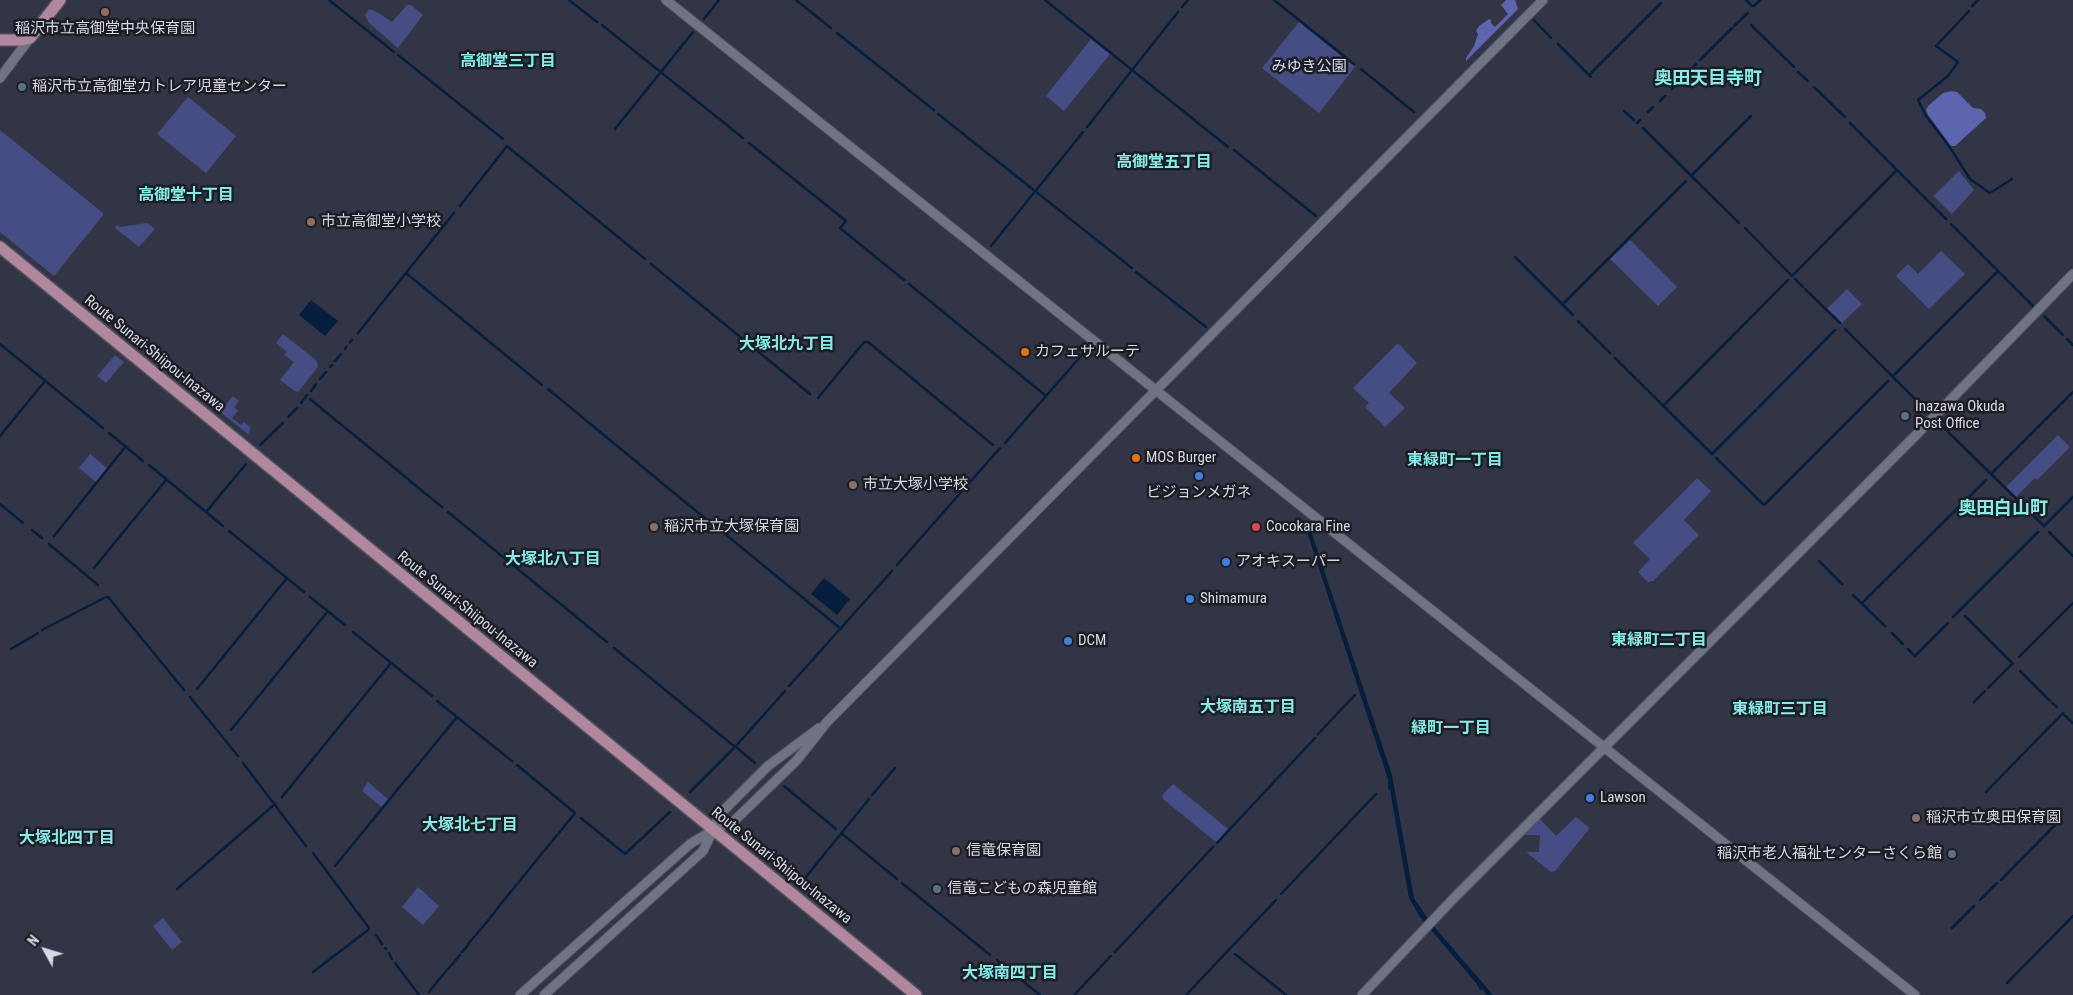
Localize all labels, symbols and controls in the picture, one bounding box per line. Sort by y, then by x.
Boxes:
marker: 稲沢市立高御堂中央保育園 [99,6,111,18]
place label: 稲沢市立高御堂中央保育園 [15,20,195,38]
district label: 高御堂三丁目 [460,52,556,72]
park label: みゆき公園 [1272,58,1346,76]
district label: 奥田天目寺町 [1654,68,1762,90]
place label: 稲沢市立高御堂カトレア児童センター [32,78,287,96]
marker: 稲沢市立高御堂カトレア児童センター [16,81,28,93]
district label: 高御堂五丁目 [1116,153,1212,173]
district label: 高御堂十丁目 [138,186,234,206]
place label: 市立高御堂小学校 [321,213,441,231]
marker: 市立高御堂小学校 [305,216,317,228]
street label: Route Sunari-Shiipou-Inazawa [80,292,228,416]
district label: 大塚北九丁目 [739,335,835,355]
place label: カフェサルーテ [1035,343,1140,361]
marker: カフェサルーテ [1019,346,1031,358]
place label: Inazawa Okuda Post Office [1915,398,2005,433]
marker: Inazawa Okuda Post Office [1899,410,1911,422]
place label: MOS Burger [1146,449,1216,467]
district label: 東緑町一丁目 [1407,451,1503,471]
marker: MOS Burger [1130,452,1142,464]
marker: ビジョンメガネ [1193,470,1205,482]
place label: 市立大塚小学校 [863,476,968,494]
marker: 市立大塚小学校 [847,479,859,491]
place label: ビジョンメガネ [1147,484,1251,502]
district label: 奥田白山町 [1958,498,2048,520]
place label: 稲沢市立大塚保育園 [664,518,799,536]
place label: Cocokara Fine [1266,518,1350,536]
marker: 稲沢市立大塚保育園 [648,521,660,533]
marker: Cocokara Fine [1250,521,1262,533]
street label: Route Sunari-Shiipou-Inazawa [393,548,541,672]
district label: 大塚北八丁目 [505,550,601,570]
place label: アオキスーパー [1236,553,1341,571]
marker: アオキスーパー [1220,556,1232,568]
place label: Shimamura [1200,590,1267,608]
marker: Shimamura [1184,593,1196,605]
district label: 東緑町二丁目 [1611,631,1707,651]
place label: DCM [1078,632,1106,650]
marker: DCM [1062,635,1074,647]
district label: 大塚南五丁目 [1200,698,1296,718]
district label: 東緑町三丁目 [1732,700,1828,720]
district label: 緑町一丁目 [1411,719,1491,739]
place label: Lawson [1600,789,1646,807]
marker: Lawson [1584,792,1596,804]
street label: Route Sunari-Shiipou-Inazawa [707,804,855,928]
place label: 稲沢市立奥田保育園 [1926,809,2061,827]
marker: 稲沢市立奥田保育園 [1910,812,1922,824]
district label: 大塚北七丁目 [422,816,518,836]
district label: 大塚北四丁目 [19,829,115,849]
place label: 信竜保育園 [966,842,1041,860]
marker: 信竜保育園 [950,845,962,857]
place label: 稲沢市老人福祉センターさくら館 [1717,845,1942,863]
marker: 稲沢市老人福祉センターさくら館 [1946,848,1958,860]
place label: 信竜こどもの森児童館 [947,880,1097,898]
marker: 信竜こどもの森児童館 [931,883,943,895]
north arrow [20,925,70,975]
text: N [24,932,42,949]
district label: 大塚南四丁目 [962,964,1058,984]

